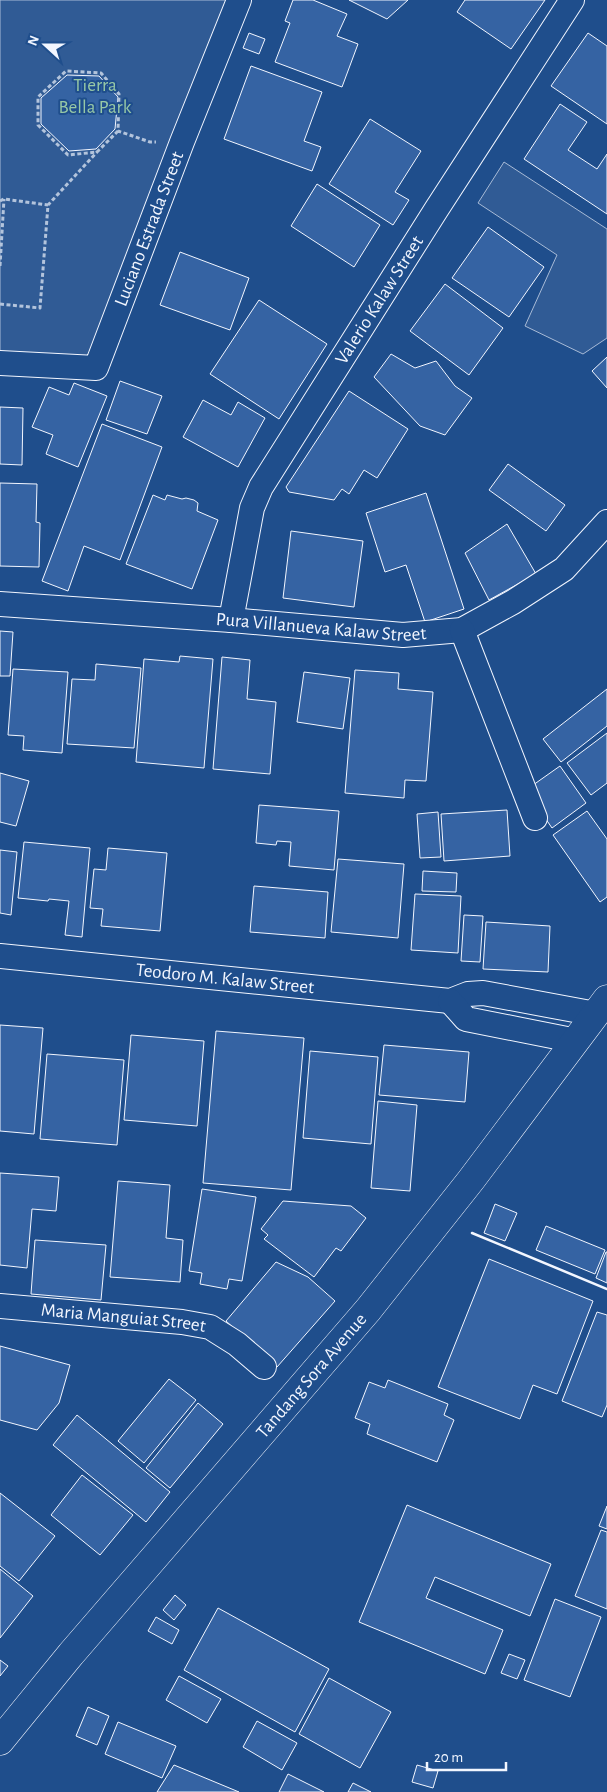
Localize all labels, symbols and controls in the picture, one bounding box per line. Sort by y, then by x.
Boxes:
north arrow [20,20,70,70]
text: N [26,34,42,48]
park label: Tierra Bella Park [59,76,132,117]
street label: Luciano Estrada Street [111,149,187,309]
street label: Valerio Kalaw Street [332,232,427,368]
street label: Pura Villanueva Kalaw Street [215,609,427,644]
street label: Teodoro M. Kalaw Street [135,960,315,997]
street label: Maria Manguiat Street [40,1300,207,1336]
street label: Tandang Sora Avenue [252,1310,370,1442]
scale bar [427,1740,506,1772]
text: 20 m [434,1750,463,1765]

